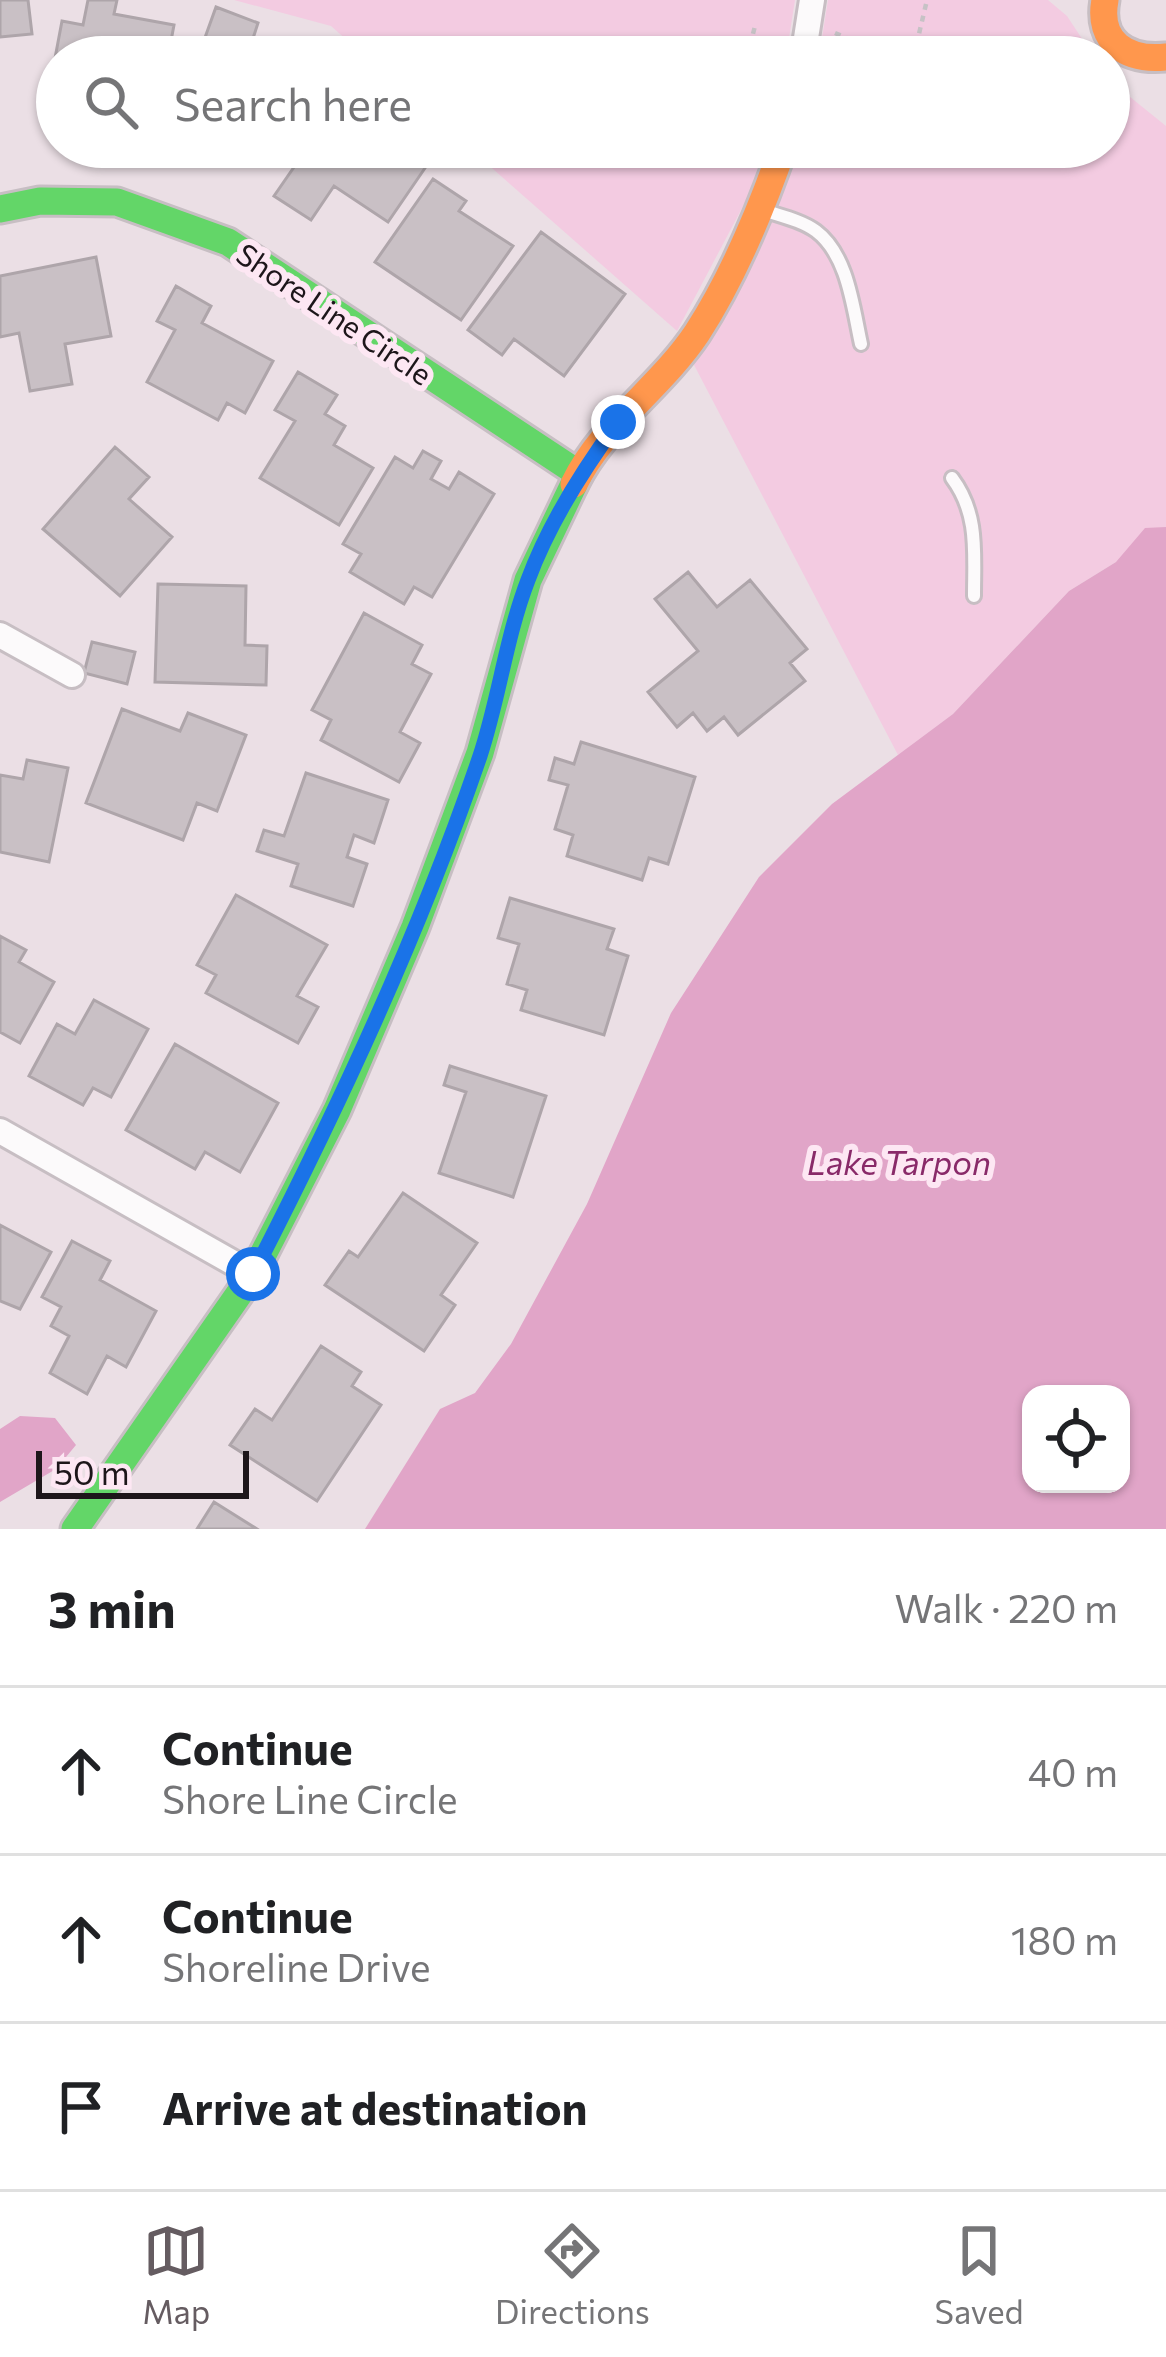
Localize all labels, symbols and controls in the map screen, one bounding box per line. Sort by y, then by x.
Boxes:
search box [36,36,1130,168]
icon: search [78,69,144,135]
text: Search here [174,75,412,130]
street label: Shore Line Circle [230,234,440,392]
route end [591,395,645,449]
water label: Lake Tarpon [807,1141,991,1182]
route start [226,1247,280,1301]
map controls [1022,1385,1130,1493]
button: locate [1022,1385,1130,1493]
scale bar [36,1445,249,1498]
text: 50 m [54,1451,130,1492]
text: 3 min [48,1576,176,1639]
text: Walk · 220 m [895,1583,1118,1631]
text: Continue [162,1719,353,1774]
icon: ahead [48,1738,114,1804]
text: 40 m [1028,1747,1118,1795]
text: Shore Line Circle [162,1774,458,1822]
text: Continue [162,1887,353,1942]
icon: ahead [48,1906,114,1972]
text: 180 m [1011,1915,1118,1963]
text: Shoreline Drive [162,1942,431,1990]
icon: arrive [48,2074,114,2140]
text: Arrive at destination [162,2079,588,2134]
tab: Map [142,2218,210,2331]
tab: Directions [495,2218,650,2331]
tab: Saved [935,2218,1024,2331]

